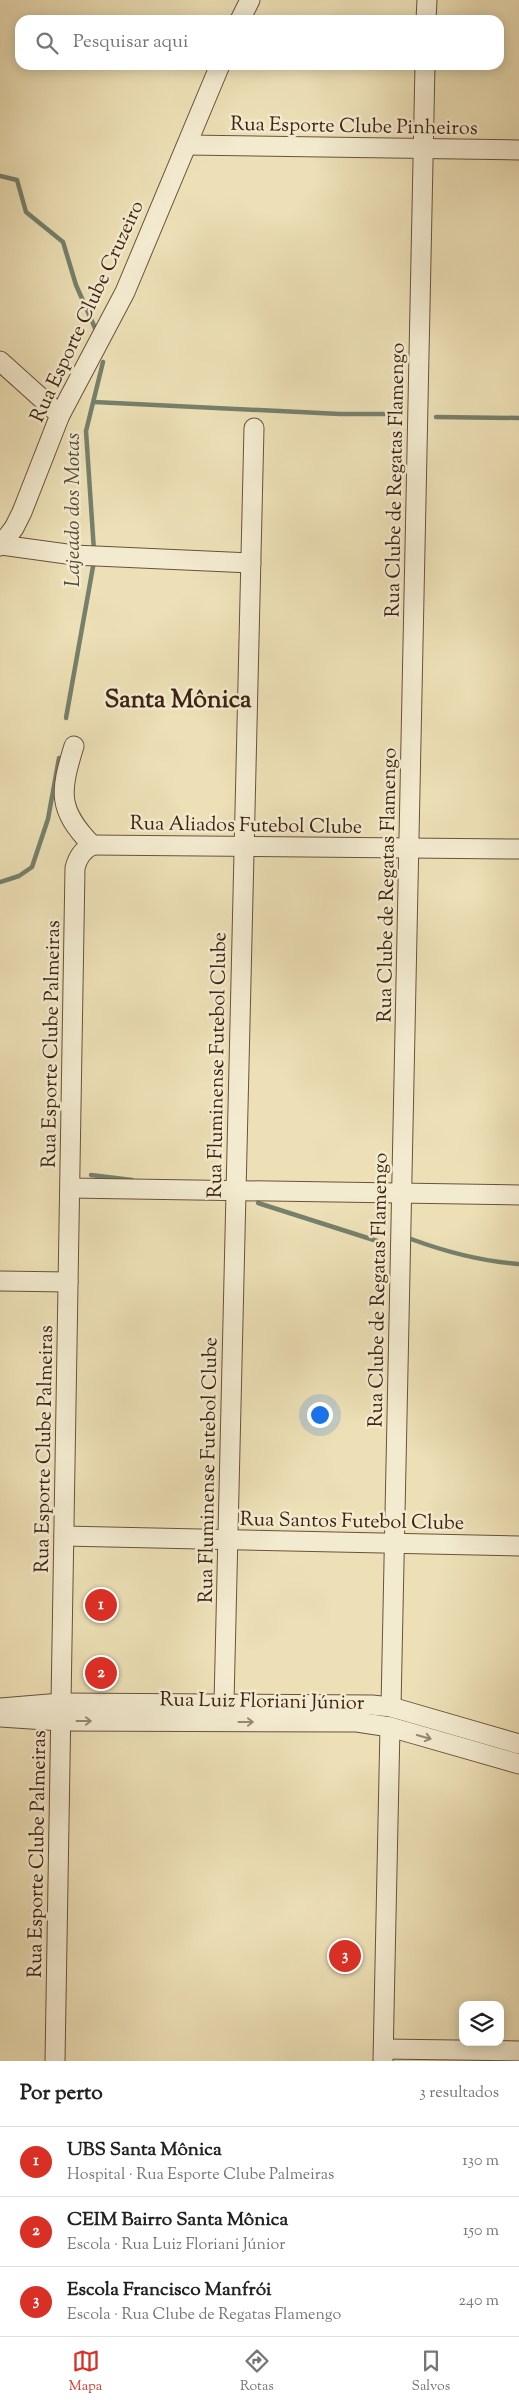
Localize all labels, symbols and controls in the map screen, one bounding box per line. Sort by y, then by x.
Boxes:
search box [15,15,504,70]
icon: search [33,29,61,57]
text: Pesquisar aqui [73,29,188,56]
street label: Rua Esporte Clube Pinheiros [230,111,478,144]
street label: Rua Esporte Clube Cruzeiro [24,196,153,428]
street label: Rua Clube de Regatas Flamengo [380,342,413,618]
water label: Lajeado dos Motas [59,433,89,587]
district label: Santa Mônica [104,683,252,719]
street label: Rua Clube de Regatas Flamengo [372,747,405,1023]
street label: Rua Aliados Futebol Clube [130,810,362,843]
street label: Rua Esporte Clube Palmeiras [36,920,69,1168]
street label: Rua Fluminense Futebol Clube [202,932,235,1198]
street label: Rua Clube de Regatas Flamengo [363,1152,396,1428]
street label: Rua Esporte Clube Palmeiras [29,1325,62,1573]
street label: Rua Fluminense Futebol Clube [193,1337,226,1603]
your location [307,1402,333,1428]
street label: Rua Santos Futebol Clube [240,1506,464,1539]
pin: 1 [85,1586,117,1624]
pin: 2 [85,1654,117,1692]
street label: Rua Luiz Floriani Júnior [159,1686,365,1719]
one-way arrow [75,1716,91,1726]
one-way arrow [238,1717,254,1727]
street label: Rua Esporte Clube Palmeiras [22,1730,55,1978]
one-way arrow [416,1733,432,1743]
pin: 3 [329,1937,361,1975]
map controls [459,2001,504,2046]
button: layers [459,2001,504,2046]
text: Por perto [20,2079,103,2109]
text: 3 resultados [419,2082,499,2105]
text: UBS Santa Mônica [67,2137,222,2164]
text: 1 [33,2150,39,2173]
text: 130 m [462,2150,499,2173]
text: Hospital · Rua Esporte Clube Palmeiras [67,2164,334,2187]
text: CEIM Bairro Santa Mônica [67,2207,288,2234]
text: 2 [32,2220,40,2243]
text: 150 m [463,2220,499,2243]
text: Escola · Rua Luiz Floriani Júnior [67,2234,285,2257]
text: Escola Francisco Manfrói [67,2277,272,2304]
text: 3 [33,2290,39,2313]
text: 240 m [458,2290,499,2313]
text: Escola · Rua Clube de Regatas Flamengo [67,2304,341,2327]
tab: Mapa [69,2347,102,2397]
tab: Rotas [240,2347,274,2397]
tab: Salvos [412,2347,450,2397]

